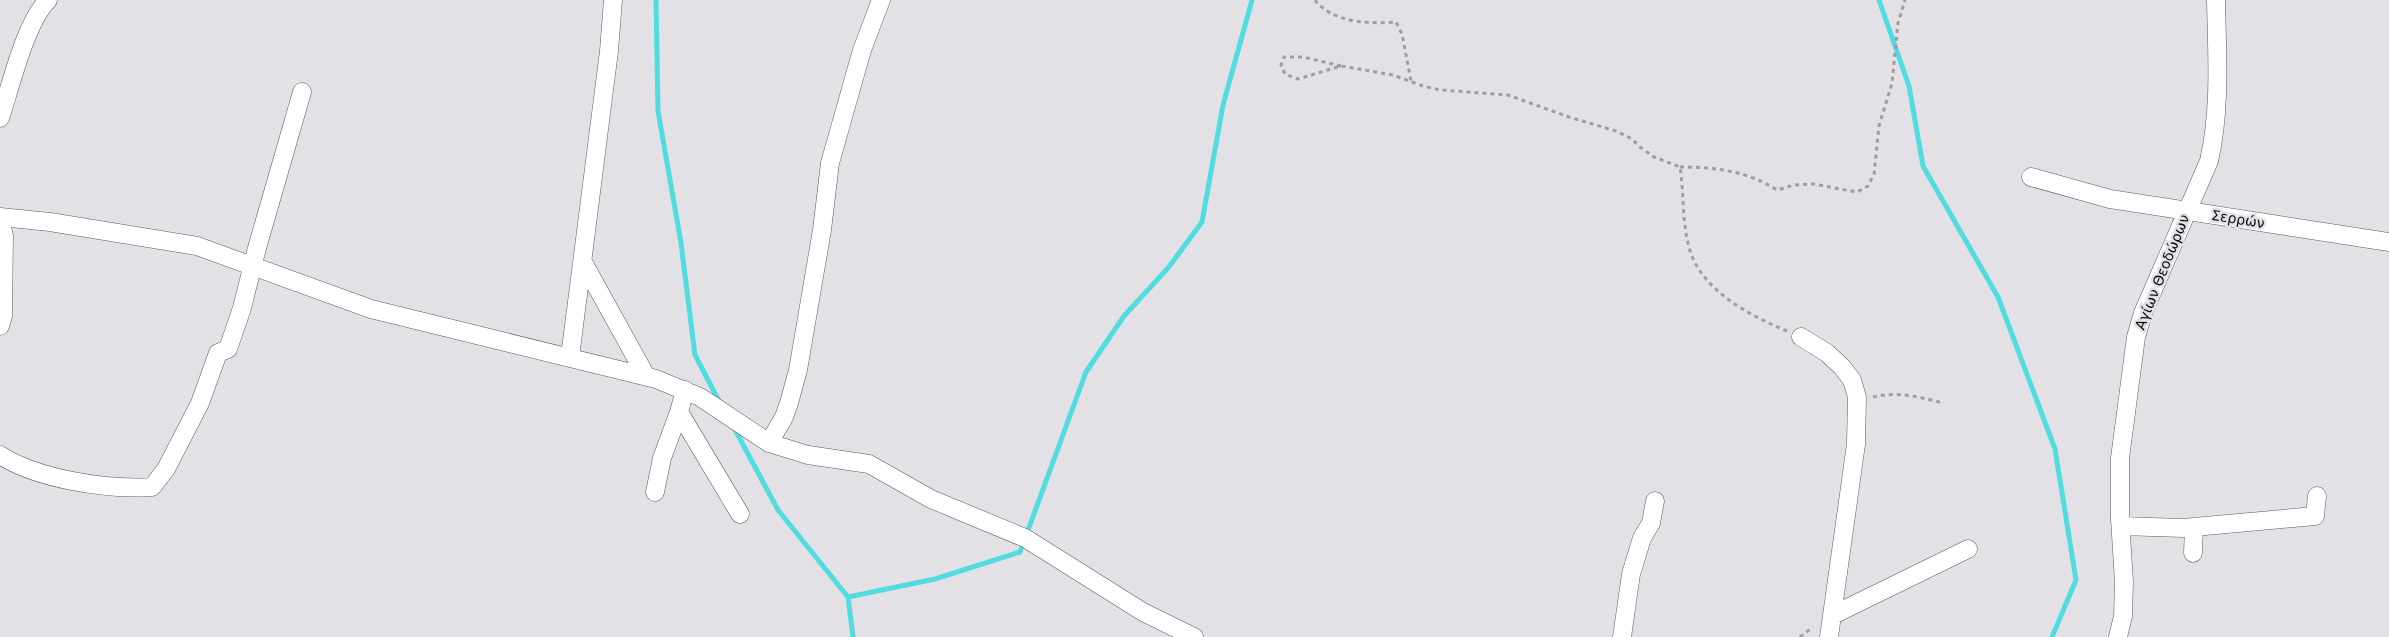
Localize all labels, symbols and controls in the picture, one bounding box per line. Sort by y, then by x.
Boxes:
street label: Σερρών [2210,207,2266,231]
street label: Αγίων Θεοδώρων [2132,212,2192,332]

